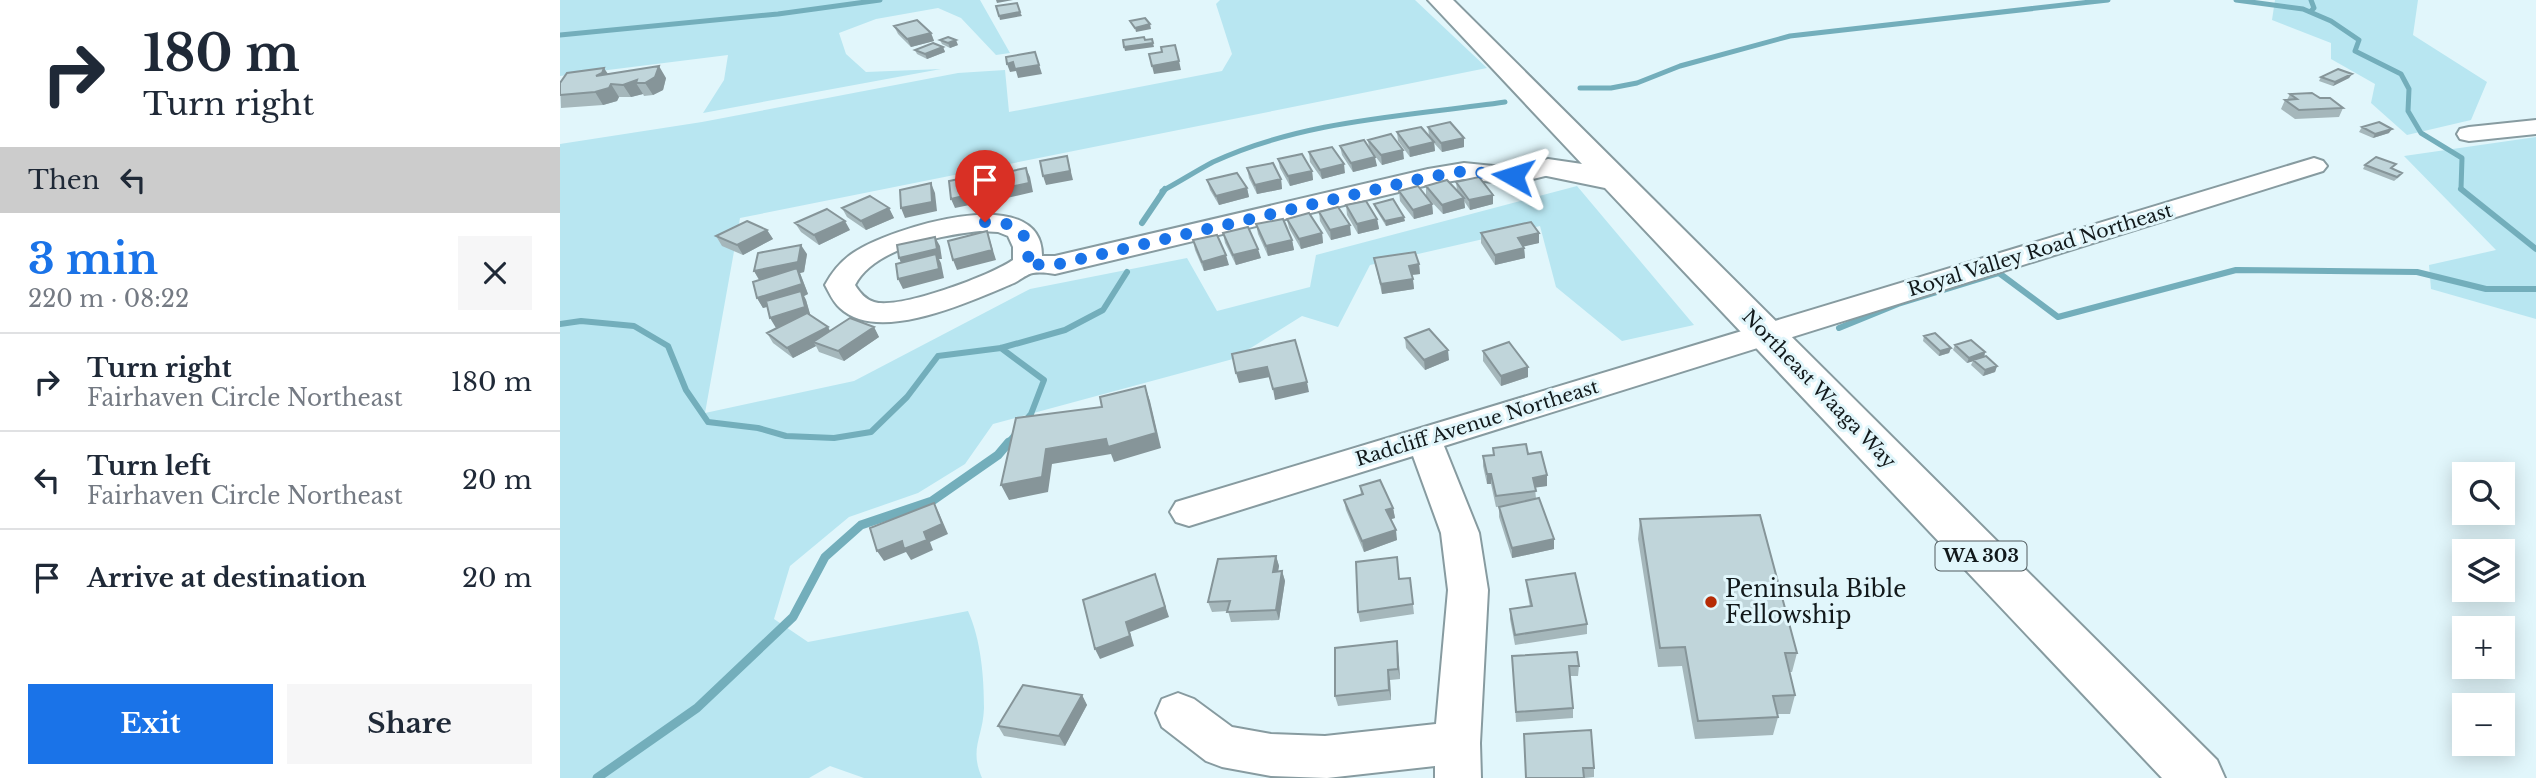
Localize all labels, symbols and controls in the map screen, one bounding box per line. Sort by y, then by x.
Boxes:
text: 180 m [143,23,300,84]
icon: right [28,28,119,119]
text: Turn right [143,84,314,124]
position arrow [1476,139,1550,213]
pin [955,150,1015,222]
icon: left [114,161,152,199]
icon: arrive [966,161,1004,199]
text: Then [28,164,100,196]
street label: Royal Valley Road Northeast [1905,199,2176,301]
text: 3 min [28,233,158,285]
button: close [458,236,532,310]
text: 220 m · 08:22 [28,285,189,313]
street label: Northeast Waaga Way [1737,305,1901,473]
text: Turn right [87,352,232,384]
icon: right [28,363,66,401]
text: 180 m [451,366,532,398]
street label: Radcliff Avenue Northeast [1353,375,1602,471]
text: Fairhaven Circle Northeast [87,384,403,412]
text: Turn left [87,450,211,482]
icon: left [28,461,66,499]
map controls [2452,462,2515,756]
button: search [2452,462,2515,525]
text: 20 m [462,464,532,496]
text: Fairhaven Circle Northeast [87,482,403,510]
button: layers [2452,539,2515,602]
road number: WA 303 [1936,542,2026,570]
icon: arrive [28,559,66,597]
text: Arrive at destination [87,562,367,594]
text: 20 m [462,562,532,594]
place label: Peninsula Bible Fellowship [1725,575,1906,629]
marker: Peninsula Bible Fellowship [1703,594,1719,610]
button: + [2452,616,2515,679]
button: Exit [28,684,273,764]
button: Share [287,684,532,764]
button: − [2452,693,2515,756]

